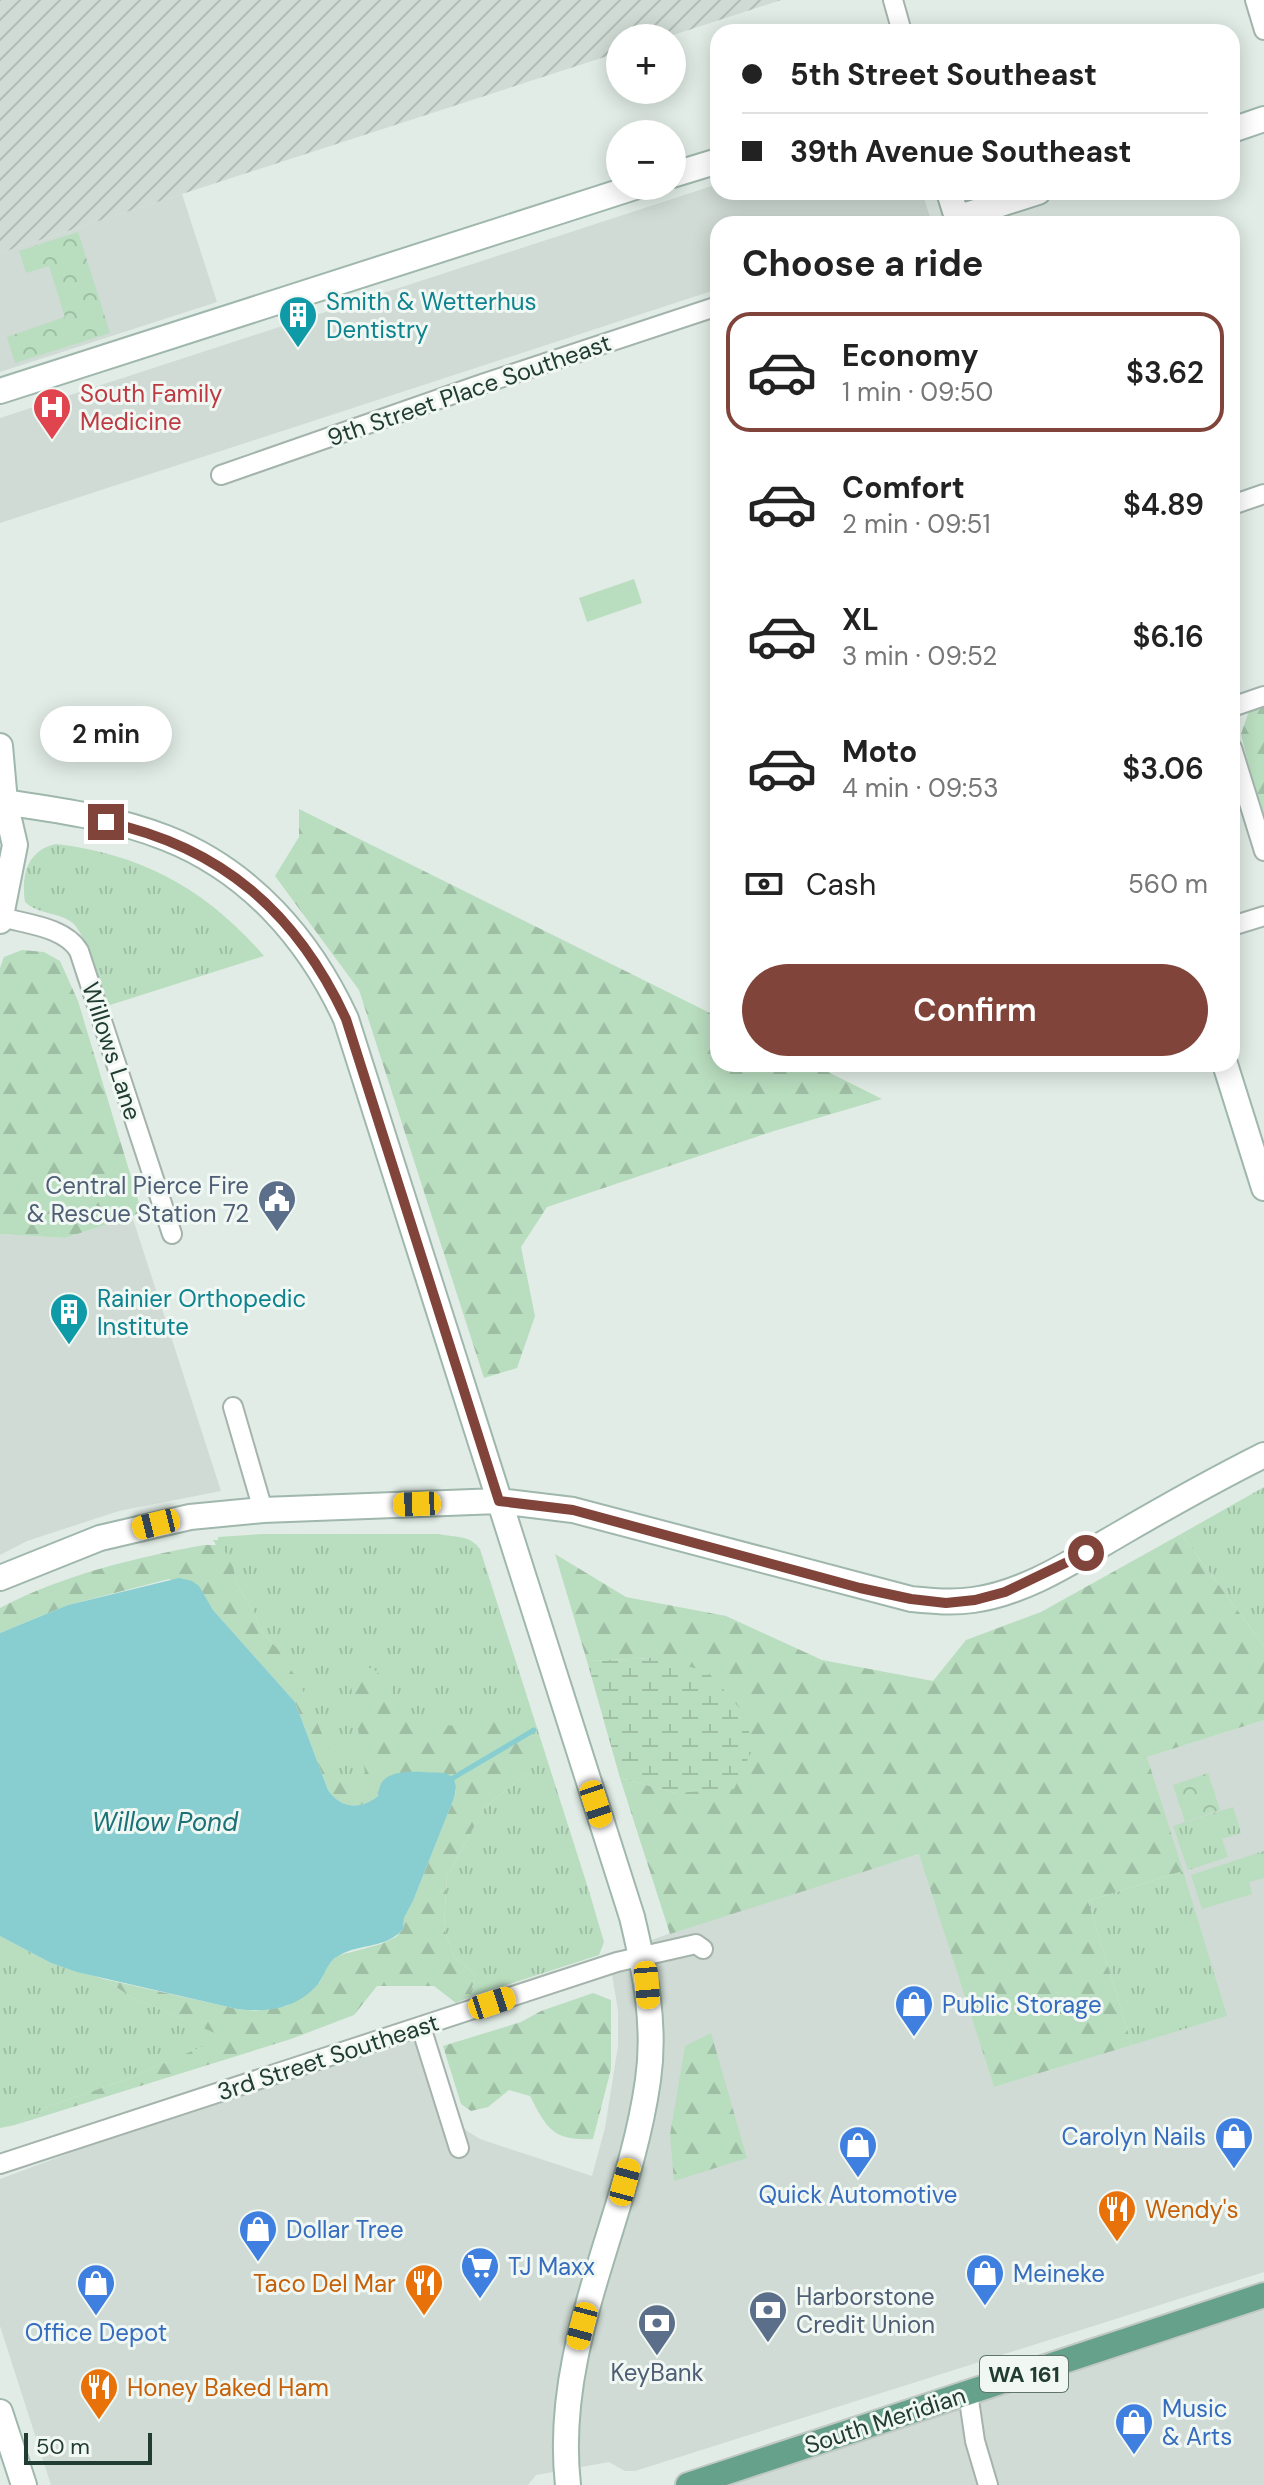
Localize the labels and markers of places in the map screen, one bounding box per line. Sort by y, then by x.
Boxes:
place label: Smith & Wetterhus Dentistry [326,286,536,345]
building icon: Smith & Wetterhus Dentistry [277,294,319,349]
place label: South Family Medicine [80,378,222,437]
hospital icon: South Family Medicine [31,386,73,441]
place label: Central Pierce Fire & Rescue Station 72 [27,1170,249,1229]
public building icon: Central Pierce Fire & Rescue Station 72 [256,1178,298,1233]
place label: Rainier Orthopedic Institute [97,1283,306,1342]
building icon: Rainier Orthopedic Institute [48,1291,90,1346]
shop icon: Public Storage [893,1983,935,2038]
place label: Public Storage [942,1989,1102,2020]
shop icon: Carolyn Nails [1213,2115,1255,2170]
place label: Carolyn Nails [1061,2121,1206,2152]
shop icon: Quick Automotive [837,2124,879,2179]
place label: Quick Automotive [758,2179,958,2210]
restaurant icon: Wendy's [1096,2188,1138,2243]
place label: Wendy's [1145,2194,1239,2225]
shop icon: Dollar Tree [237,2208,279,2263]
place label: Dollar Tree [286,2214,404,2245]
supermarket icon: TJ Maxx [459,2245,501,2300]
place label: TJ Maxx [508,2251,595,2282]
shop icon: Meineke [964,2252,1006,2307]
place label: Meineke [1013,2258,1105,2289]
shop icon: Office Depot [75,2262,117,2317]
restaurant icon: Taco Del Mar [403,2262,445,2317]
place label: Taco Del Mar [253,2268,396,2299]
place label: Harborstone Credit Union [796,2281,935,2340]
bank icon: Harborstone Credit Union [747,2289,789,2344]
bank icon: KeyBank [636,2302,678,2357]
place label: Office Depot [25,2317,167,2348]
place label: KeyBank [610,2357,704,2388]
restaurant icon: Honey Baked Ham [78,2366,120,2421]
place label: Honey Baked Ham [127,2372,329,2403]
place label: Music & Arts [1162,2393,1232,2452]
shop icon: Music & Arts [1113,2401,1155,2456]

